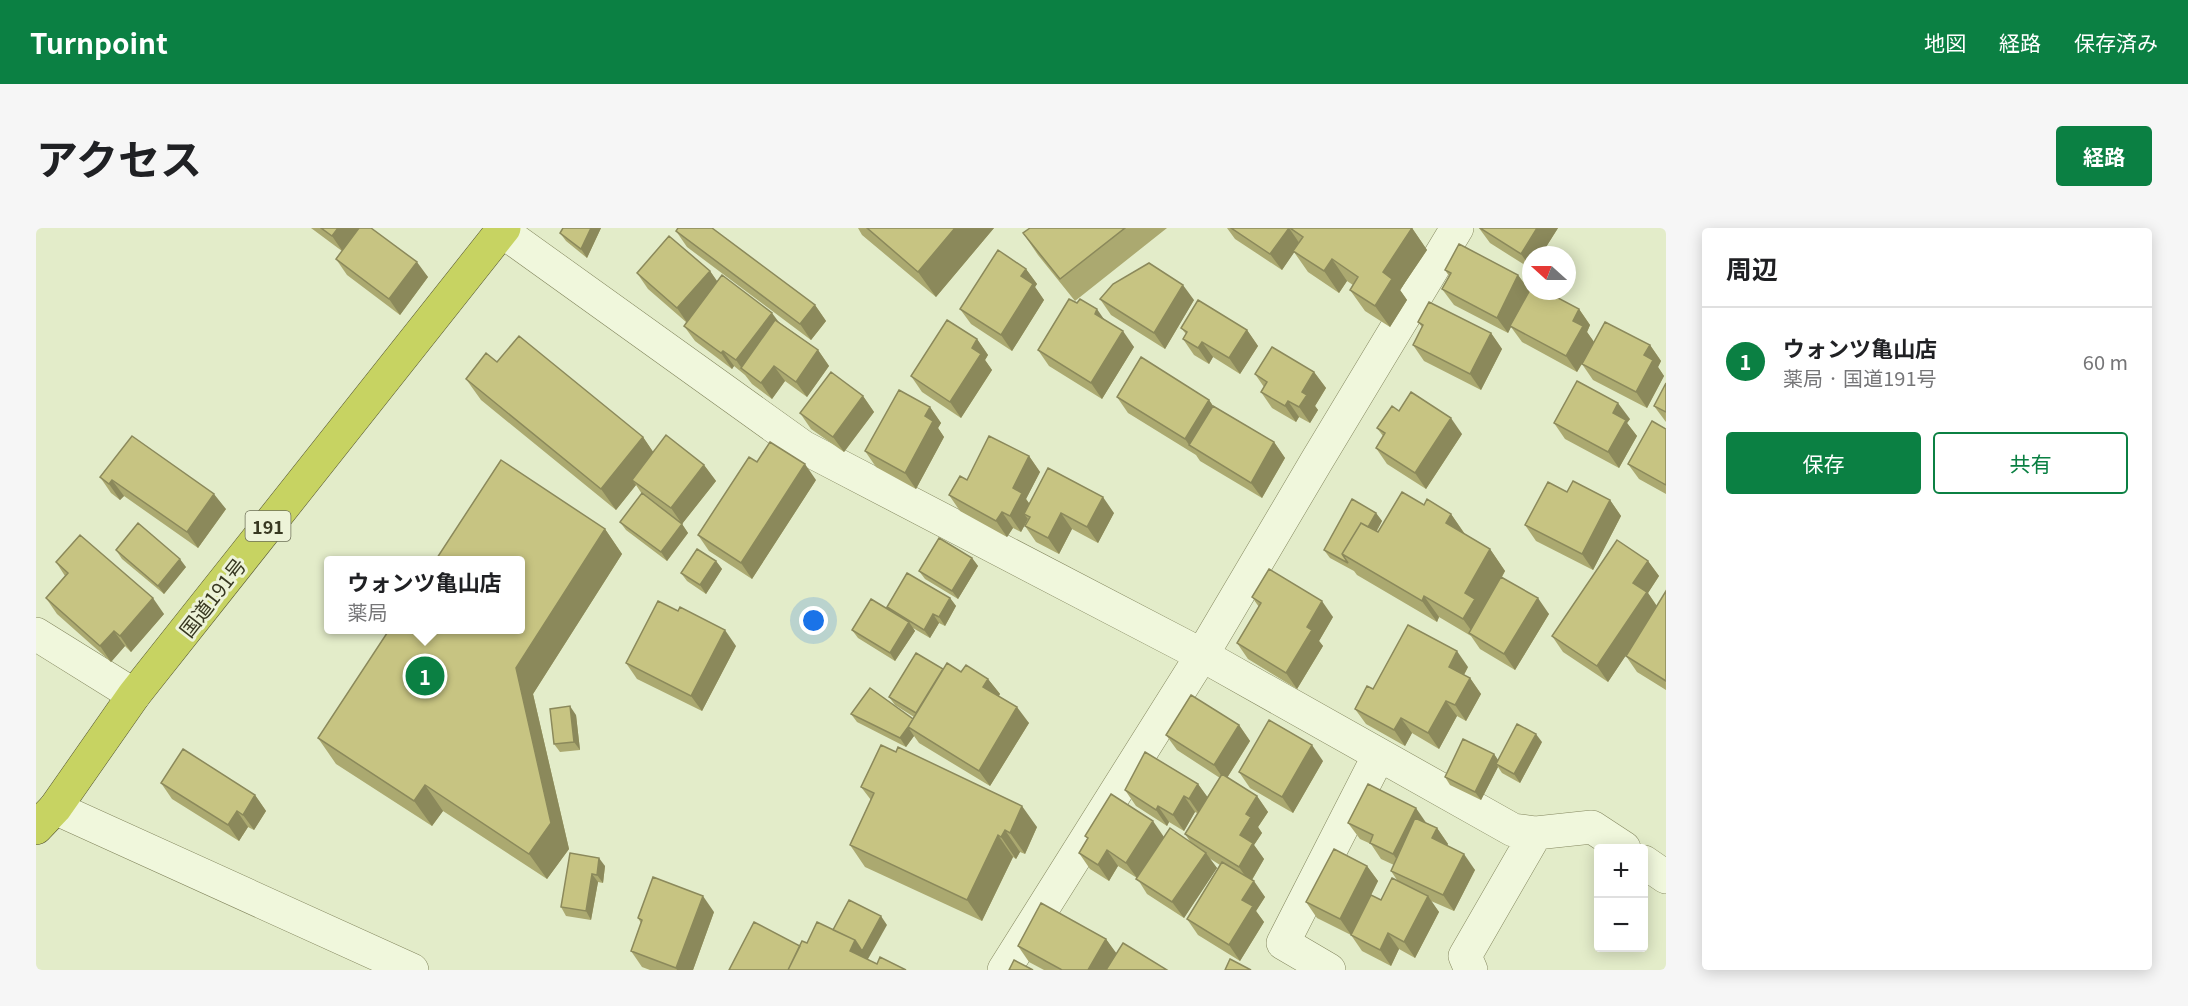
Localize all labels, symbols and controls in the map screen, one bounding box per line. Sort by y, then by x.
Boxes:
text: Turnpoint [30,22,168,62]
text: 地図 [1924,27,1966,57]
text: 経路 [1999,27,2041,57]
text: 保存済み [2074,27,2158,57]
text: アクセス [36,126,202,187]
button: 経路 [2056,126,2152,186]
north arrow [1522,246,1576,300]
text: 周辺 [1726,249,1778,286]
text: ウォンツ亀山店 [1783,331,1937,363]
text: 1 [1740,347,1751,376]
text: 60 m [2083,347,2128,376]
text: 薬局 · 国道191号 [1783,363,1936,392]
button: 保存 [1726,432,1921,494]
button: 共有 [1933,432,2128,494]
road number: 191 [246,511,290,541]
street label: 国道191号 [172,551,252,643]
popup [324,556,525,634]
text: ウォンツ亀山店 [347,565,502,597]
text: 薬局 [347,597,387,626]
your location [799,606,828,635]
pin: 1 [406,654,444,698]
map controls [1594,844,1648,952]
button: + [1594,844,1648,898]
button: − [1594,898,1648,952]

